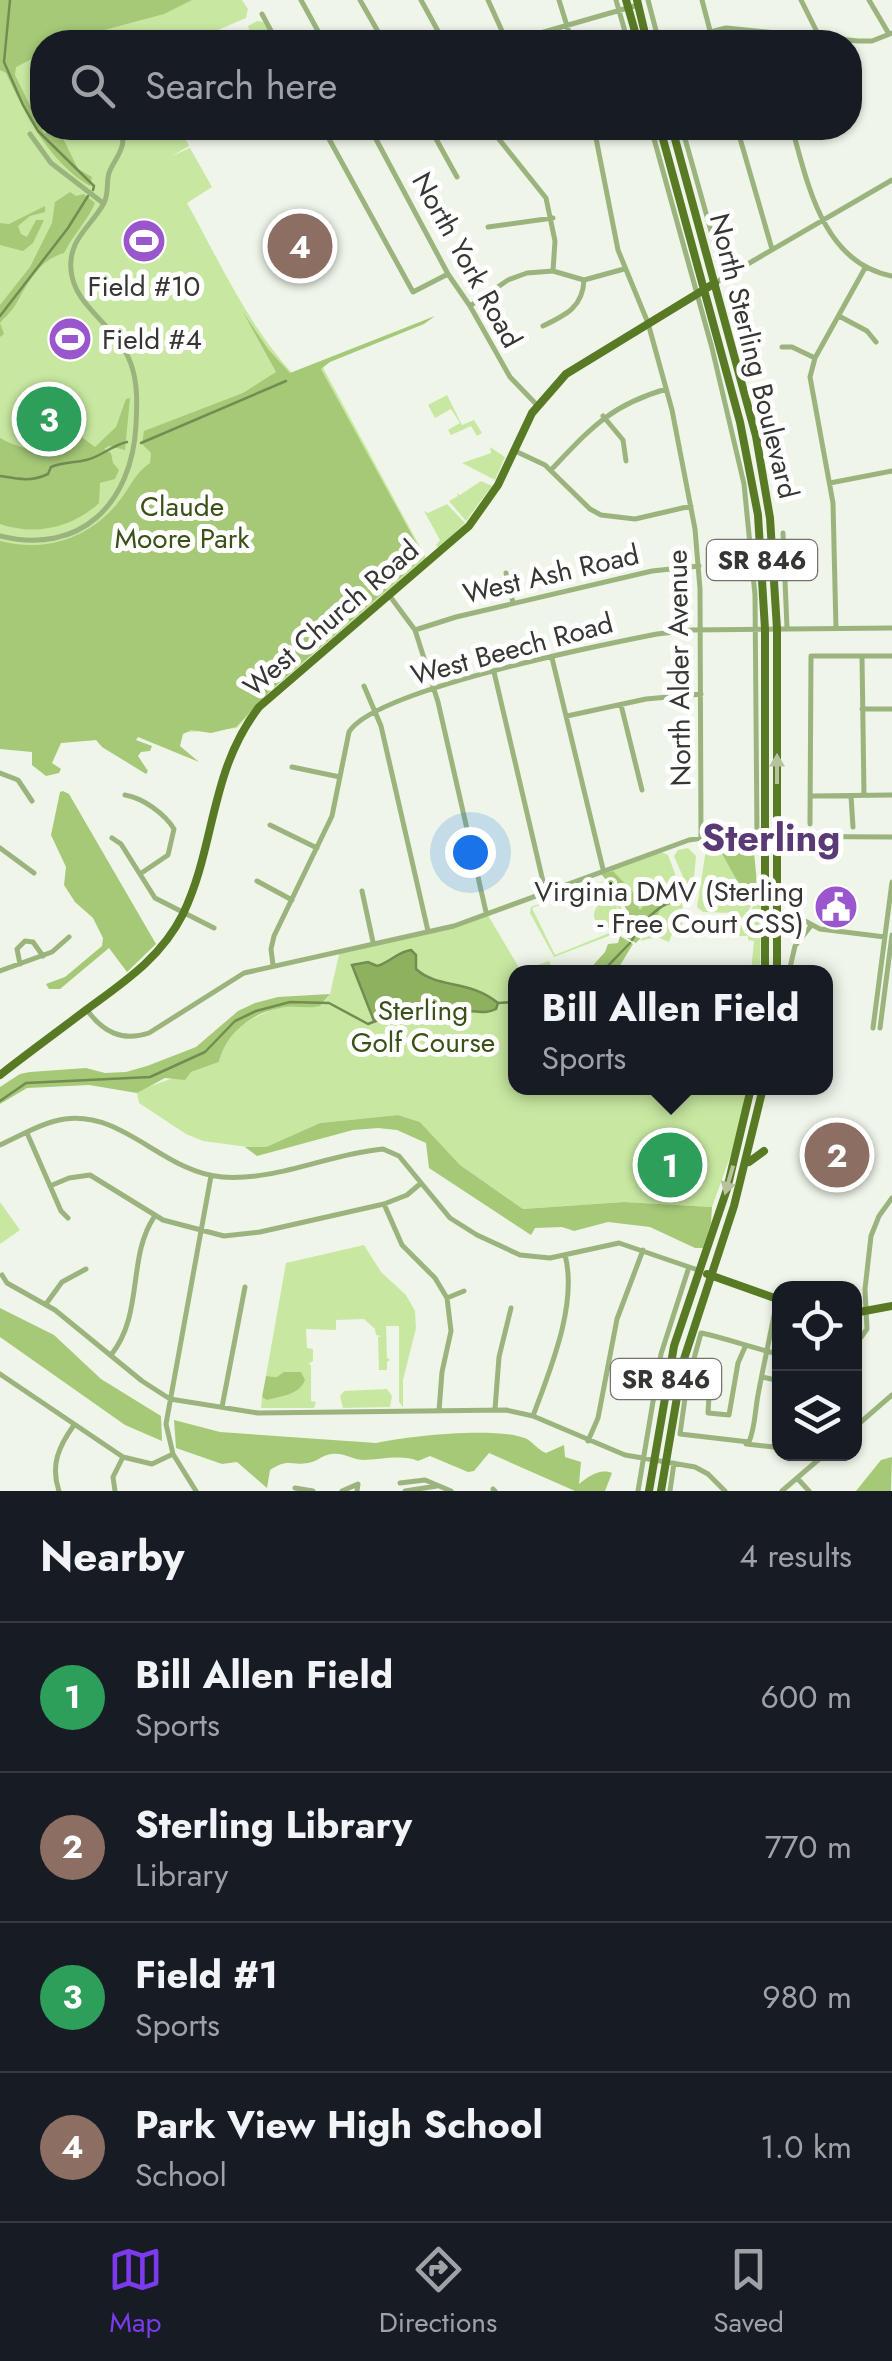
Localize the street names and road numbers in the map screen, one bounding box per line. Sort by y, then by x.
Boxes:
street label: North York Road [402,165,532,355]
street label: North Sterling Boulevard [699,209,809,503]
street label: West Church Road [234,530,428,706]
street label: West Ash Road [459,534,643,614]
road number: SR 846 [707,540,817,580]
street label: North Alder Avenue [656,549,702,787]
street label: West Beech Road [406,602,618,696]
road number: SR 846 [611,1359,721,1399]

